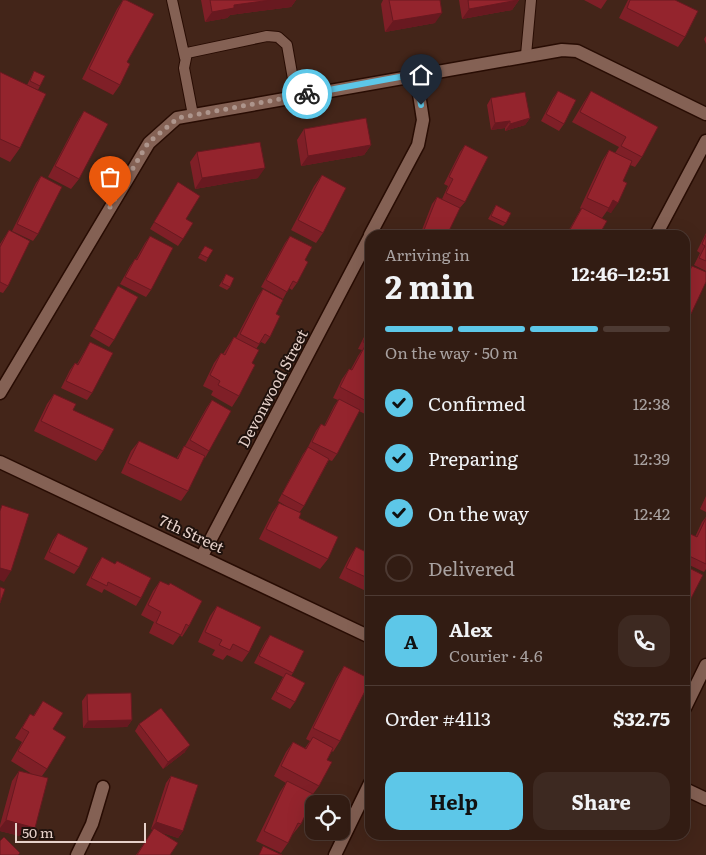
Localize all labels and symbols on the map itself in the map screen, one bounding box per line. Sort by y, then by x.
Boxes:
pin [400,54,442,105]
courier [282,69,332,119]
pin [89,156,131,207]
street label: Devonwood Street [231,325,313,451]
street label: 7th Street [156,508,228,558]
scale bar [15,820,146,843]

